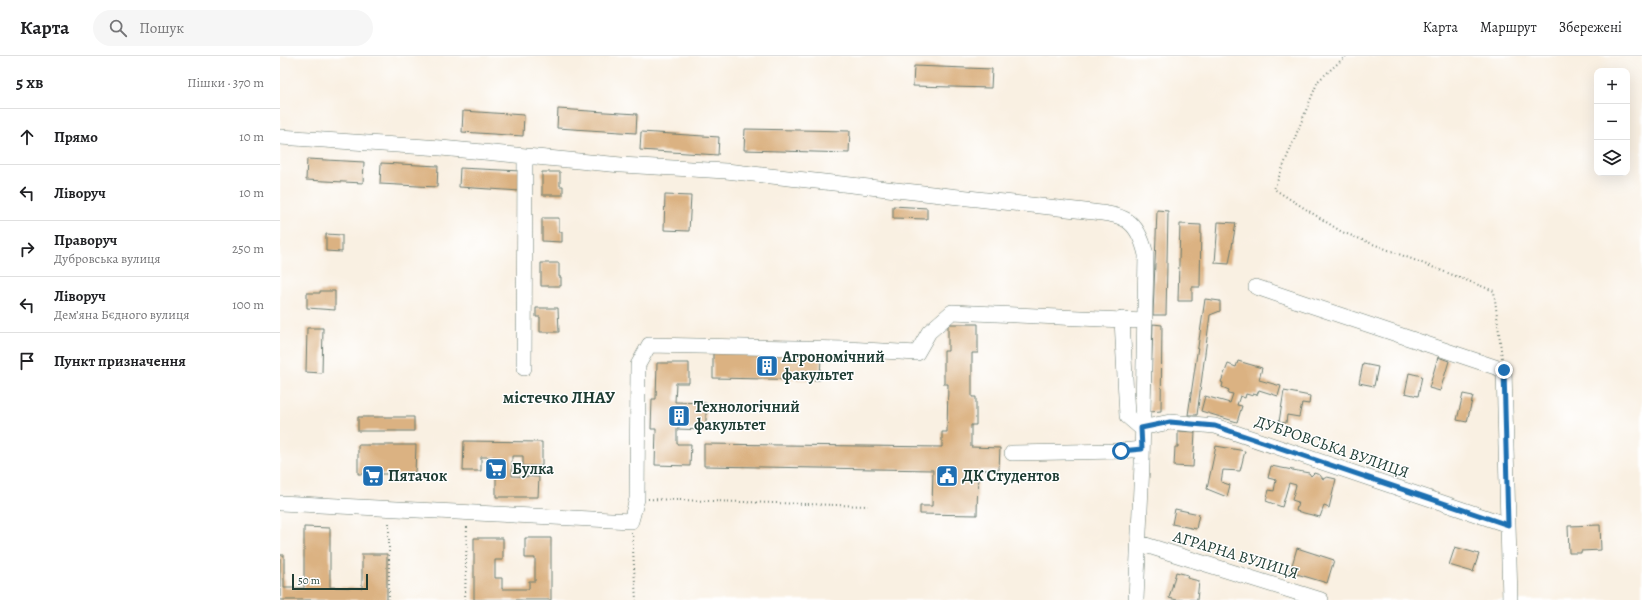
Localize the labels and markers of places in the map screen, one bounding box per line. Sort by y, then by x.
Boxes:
place label: Агрономічний факультет [781,346,885,386]
building icon: Агрономічний факультет [754,353,780,379]
place label: Технологічний факультет [694,396,800,436]
building icon: Технологічний факультет [666,403,692,429]
supermarket icon: Булка [483,456,509,482]
place label: Булка [512,458,554,480]
supermarket icon: Пятачок [360,463,386,489]
public building icon: ДК Студентов [934,463,960,489]
place label: Пятачок [388,465,448,487]
place label: ДК Студентов [962,465,1060,487]

